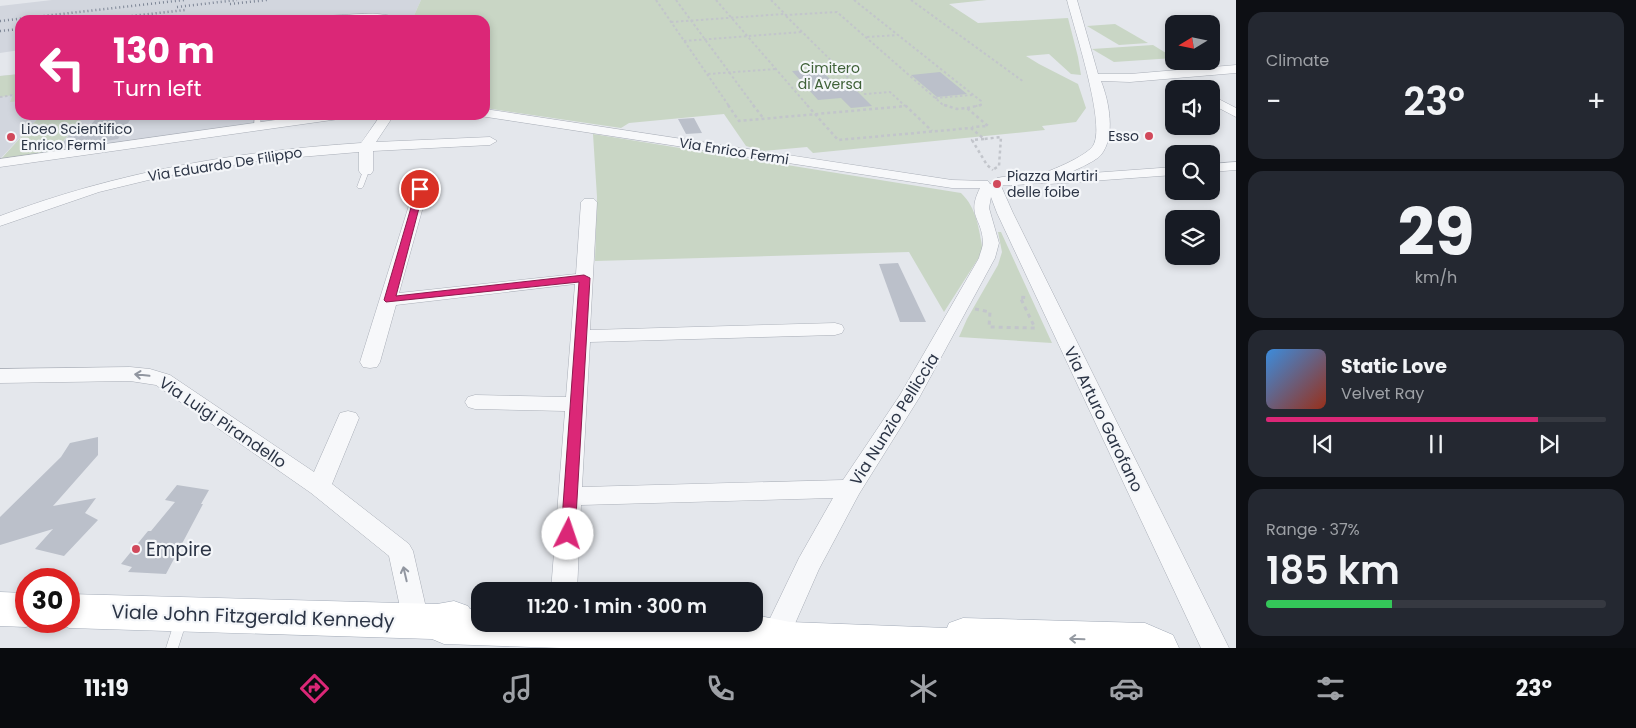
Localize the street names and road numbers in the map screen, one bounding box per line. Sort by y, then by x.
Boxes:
street label: Via Enrico Fermi [678,132,790,170]
street label: Via Eduardo De Filippo [146,142,304,186]
street label: Via Arturo Garofano [1058,343,1149,496]
street label: Via Nunzio Pelliccia [844,349,945,490]
street label: Via Luigi Pirandello [155,371,291,474]
street label: Viale John Fitzgerald Kennedy [111,598,395,635]

